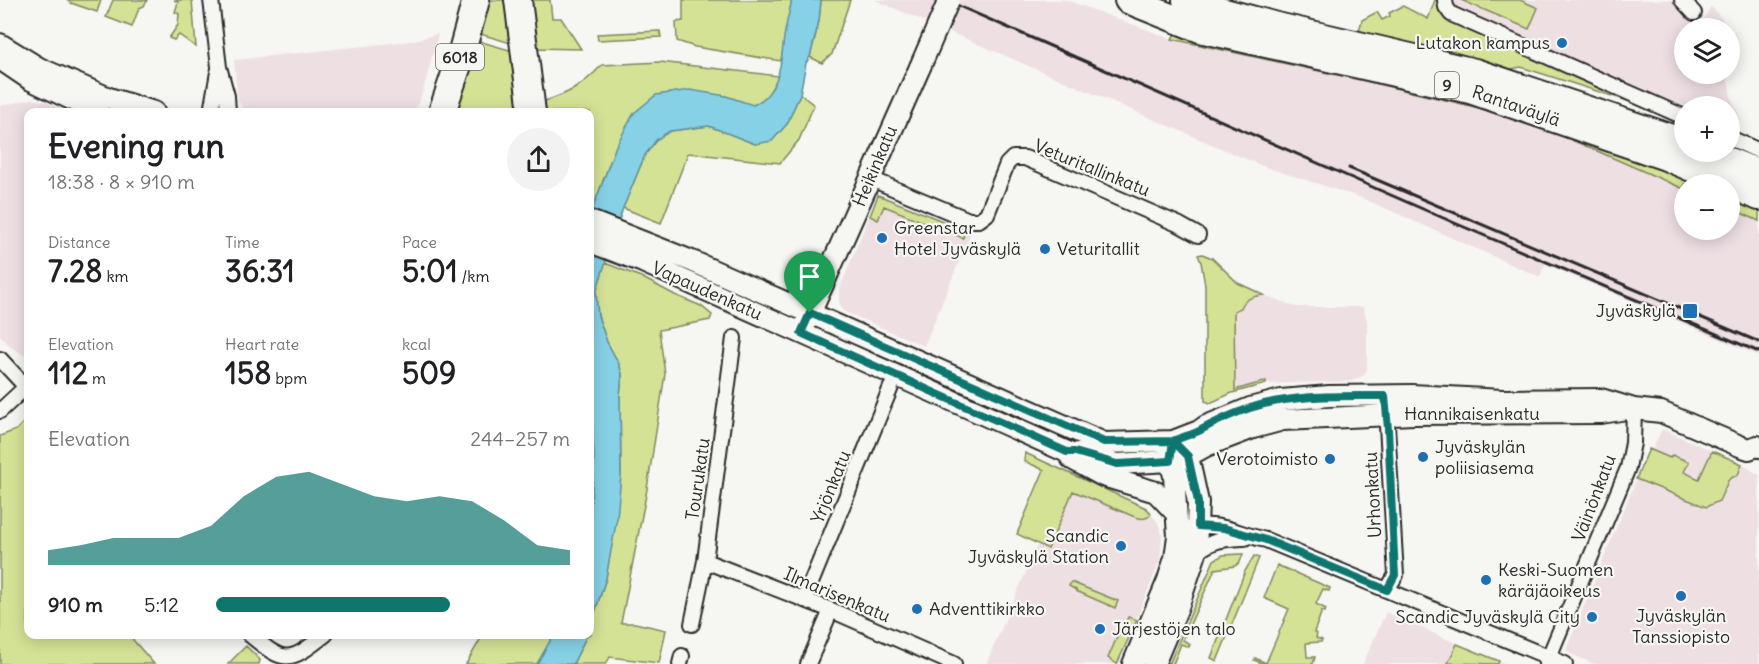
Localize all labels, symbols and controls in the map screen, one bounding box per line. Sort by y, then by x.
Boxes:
map controls [1674,18,1740,240]
button: layers [1674,18,1740,84]
place label: Lutakon kampus [1416,31,1550,54]
marker: Lutakon kampus [1555,36,1569,50]
road number: 6018 [436,44,484,70]
road number: 9 [1435,72,1459,98]
street label: Rantaväylä [1469,80,1563,131]
button: + [1674,96,1740,162]
street label: Heikinkatu [847,122,902,210]
text: Evening run [48,125,224,167]
button: share [507,128,570,191]
street label: Veturitallinkatu [1031,134,1154,201]
text: 18:38 · 8 × 910 m [48,169,195,194]
button: − [1674,174,1740,240]
place label: Greenstar Hotel Jyväskylä [894,216,1021,260]
marker: Greenstar Hotel Jyväskylä [875,231,889,245]
text: Distance [48,232,110,252]
text: Time [225,232,260,252]
text: Pace [402,232,437,252]
place label: Veturitallit [1057,237,1140,260]
marker: Veturitallit [1038,242,1052,256]
pin [784,251,835,313]
text: 7.28 [48,252,103,290]
text: 36:31 [225,252,295,290]
text: 5:01 [402,252,458,290]
street label: Vapaudenkatu [649,256,766,325]
icon: arrive [793,260,826,293]
text: km [103,266,129,286]
text: /km [458,266,490,286]
place label: Jyväskylä [1596,299,1676,322]
marker: Jyväskylä [1681,302,1699,320]
text: Elevation [48,334,114,354]
text: Heart rate [225,334,299,354]
text: kcal [402,334,431,354]
text: 112 [48,354,88,392]
text: 158 [225,354,271,392]
text: 509 [402,354,456,392]
text: m [88,368,106,388]
text: bpm [271,368,307,388]
street label: Hannikaisenkatu [1404,402,1540,425]
text: Elevation [48,426,130,451]
text: 244–257 m [470,426,570,451]
place label: Jyväskylän poliisiasema [1435,435,1534,479]
street label: Tourukatu [680,436,715,521]
street label: Yrjönkatu [805,447,856,527]
place label: Verotoimisto [1216,447,1318,470]
marker: Jyväskylän poliisiasema [1416,450,1430,464]
street label: Urhonkatu [1359,451,1386,539]
street label: Väinönkatu [1566,451,1621,545]
marker: Verotoimisto [1323,452,1337,466]
place label: Scandic Jyväskylä Station [968,524,1109,568]
marker: Scandic Jyväskylä Station [1114,539,1128,553]
place label: Keski-Suomen käräjäoikeus [1498,558,1613,602]
street label: Ilmarisenkatu [780,562,894,627]
marker: Keski-Suomen käräjäoikeus [1479,573,1493,587]
marker: Jyväskylän Tanssiopisto [1674,589,1688,603]
text: 910 m [48,592,103,617]
text: 5:12 [144,592,179,617]
place label: Adventtikirkko [929,597,1045,620]
marker: Adventtikirkko [910,602,924,616]
place label: Jyväskylän Tanssiopisto [1632,604,1730,648]
place label: Scandic Jyväskylä City [1396,605,1580,628]
marker: Scandic Jyväskylä City [1585,610,1599,624]
place label: Järjestöjen talo [1112,617,1236,640]
marker: Järjestöjen talo [1093,622,1107,636]

